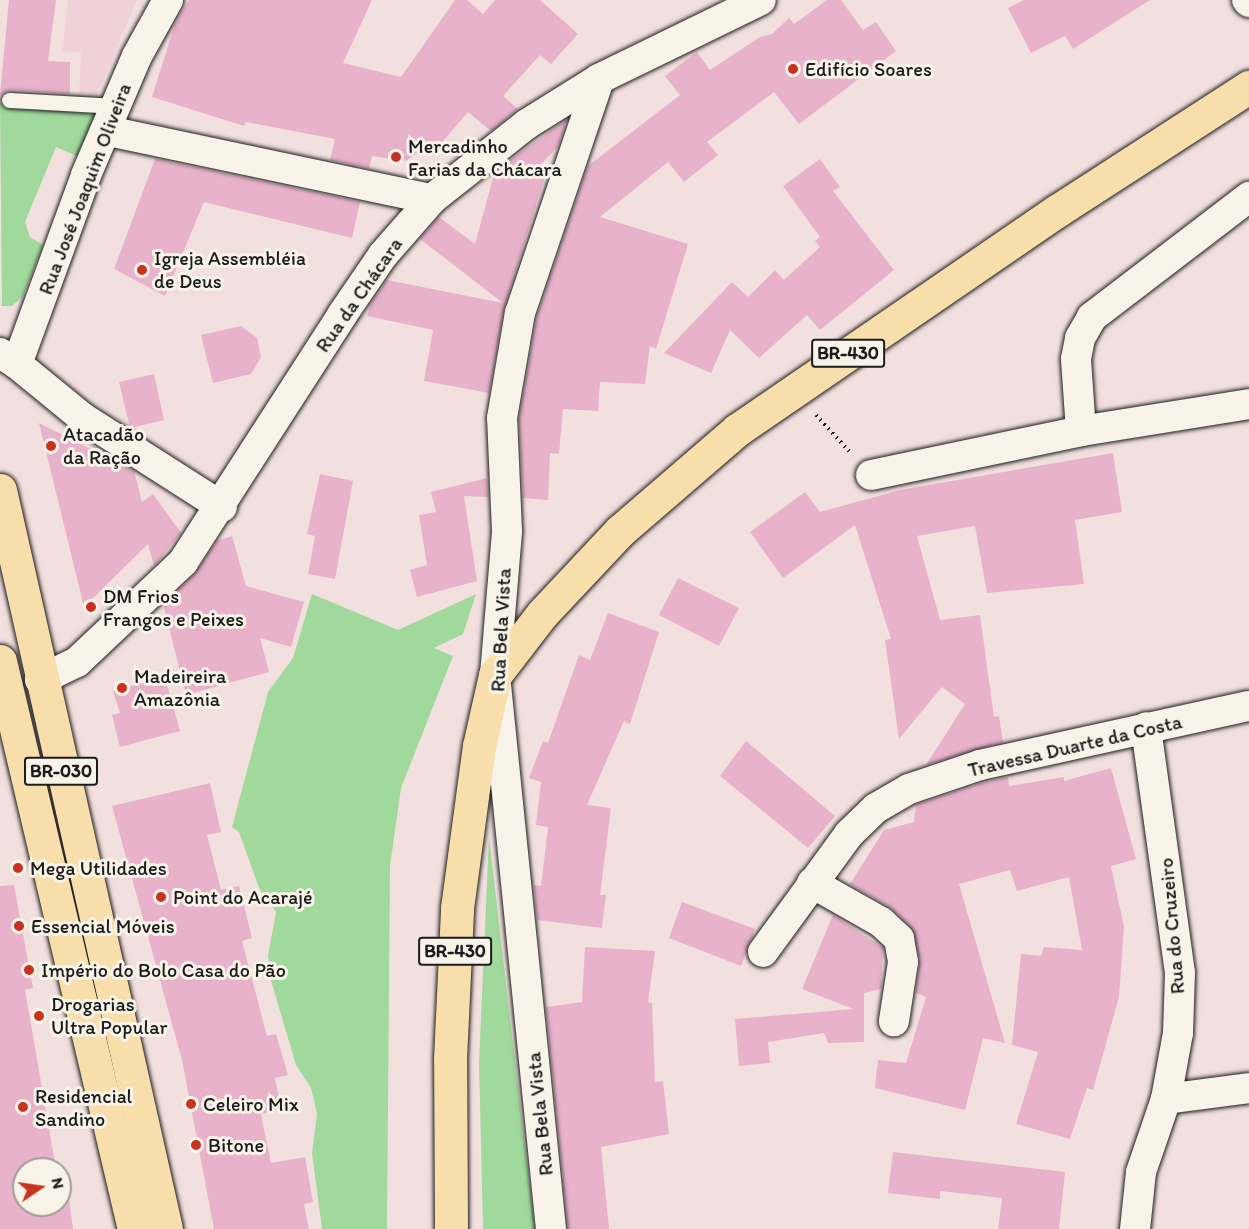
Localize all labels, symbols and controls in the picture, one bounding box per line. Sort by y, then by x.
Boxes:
place label: Edifício Soares [805,57,932,81]
marker: Edifício Soares [786,62,800,76]
street label: Rua José Joaquim Oliveira [34,80,136,298]
place label: Mercadinho Farias da Chácara [408,134,562,181]
marker: Mercadinho Farias da Chácara [389,150,403,164]
street label: Rua da Chácara [311,233,407,357]
place label: Igreja Assembléia de Deus [154,246,306,293]
marker: Igreja Assembléia de Deus [135,263,149,277]
road number: BR-430 [810,338,886,368]
place label: Atacadão da Ração [63,422,144,469]
marker: Atacadão da Ração [44,439,58,453]
street label: Rua Bela Vista [486,568,516,692]
place label: DM Frios Frangos e Peixes [103,584,244,631]
marker: DM Frios Frangos e Peixes [84,600,98,614]
place label: Madeireira Amazônia [134,664,226,711]
marker: Madeireira Amazônia [115,681,129,695]
street label: Travessa Duarte da Costa [966,710,1184,782]
road number: BR-030 [23,756,98,786]
place label: Mega Utilidades [30,856,167,880]
street label: Rua do Cruzeiro [1154,857,1190,995]
marker: Mega Utilidades [11,861,25,875]
place label: Point do Acarajé [173,885,313,909]
marker: Point do Acarajé [154,890,168,904]
place label: Essencial Móveis [31,914,175,938]
marker: Essencial Móveis [12,919,26,933]
road number: BR-430 [418,936,492,966]
place label: Império do Bolo Casa do Pão [41,958,285,982]
marker: Império do Bolo Casa do Pão [22,963,36,977]
place label: Drogarias Ultra Popular [51,993,167,1040]
marker: Drogarias Ultra Popular [32,1009,46,1023]
street label: Rua Bela Vista [522,1052,558,1176]
place label: Residencial Sandino [35,1084,132,1131]
place label: Celeiro Mix [203,1092,299,1116]
marker: Celeiro Mix [184,1097,198,1111]
marker: Residencial Sandino [16,1100,30,1114]
place label: Bitone [208,1133,264,1157]
marker: Bitone [189,1138,203,1152]
north arrow [12,1157,72,1217]
text: N [48,1176,69,1191]

